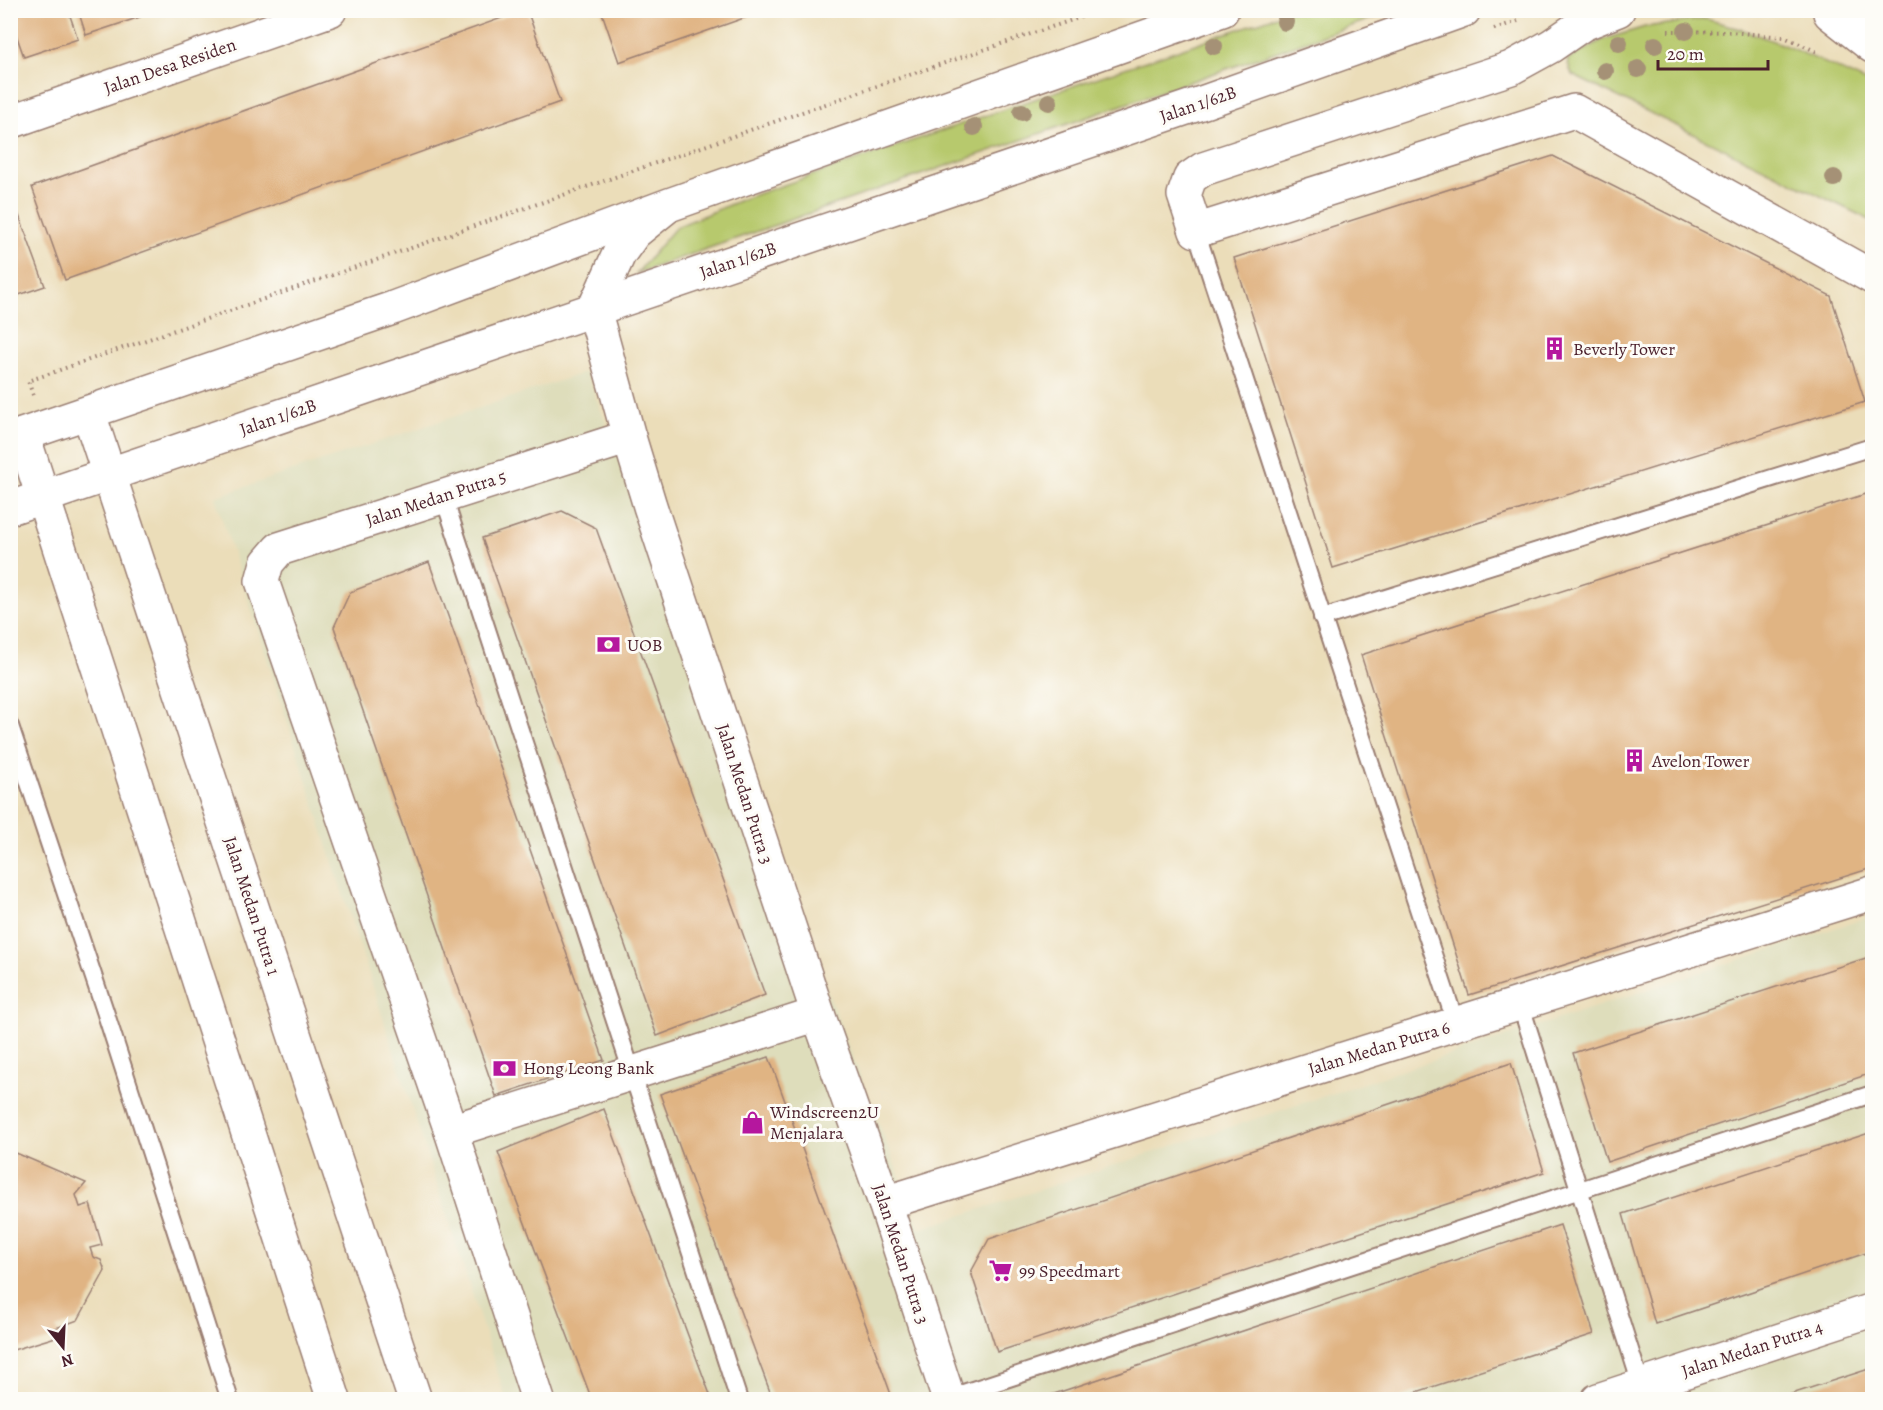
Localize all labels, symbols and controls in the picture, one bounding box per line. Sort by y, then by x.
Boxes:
street label: Jalan Desa Residen [101,32,239,100]
scale bar [1658,33,1768,71]
text: 20 m [1667,42,1704,66]
street label: Jalan 1/62B [1156,80,1240,128]
street label: Jalan 1/62B [696,236,780,284]
building icon: Beverly Tower [1542,336,1568,362]
place label: Beverly Tower [1573,337,1675,361]
street label: Jalan 1/62B [236,393,320,441]
street label: Jalan Medan Putra 5 [363,464,509,532]
bank icon: UOB [596,632,622,658]
place label: UOB [627,633,662,657]
street label: Jalan Medan Putra 3 [711,721,779,867]
building icon: Avelon Tower [1621,748,1647,774]
place label: Avelon Tower [1651,749,1750,773]
street label: Jalan Medan Putra 1 [218,833,286,979]
street label: Jalan Medan Putra 6 [1305,1015,1453,1081]
bank icon: Hong Leong Bank [492,1055,518,1081]
place label: Hong Leong Bank [523,1056,654,1080]
place label: Windscreen2U Menjalara [769,1100,879,1145]
shop icon: Windscreen2U Menjalara [739,1109,765,1135]
street label: Jalan Medan Putra 3 [867,1181,935,1327]
supermarket icon: 99 Speedmart [988,1258,1014,1284]
place label: 99 Speedmart [1019,1259,1120,1283]
street label: Jalan Medan Putra 4 [1678,1315,1826,1383]
north arrow [33,1317,93,1377]
text: N [58,1348,76,1373]

